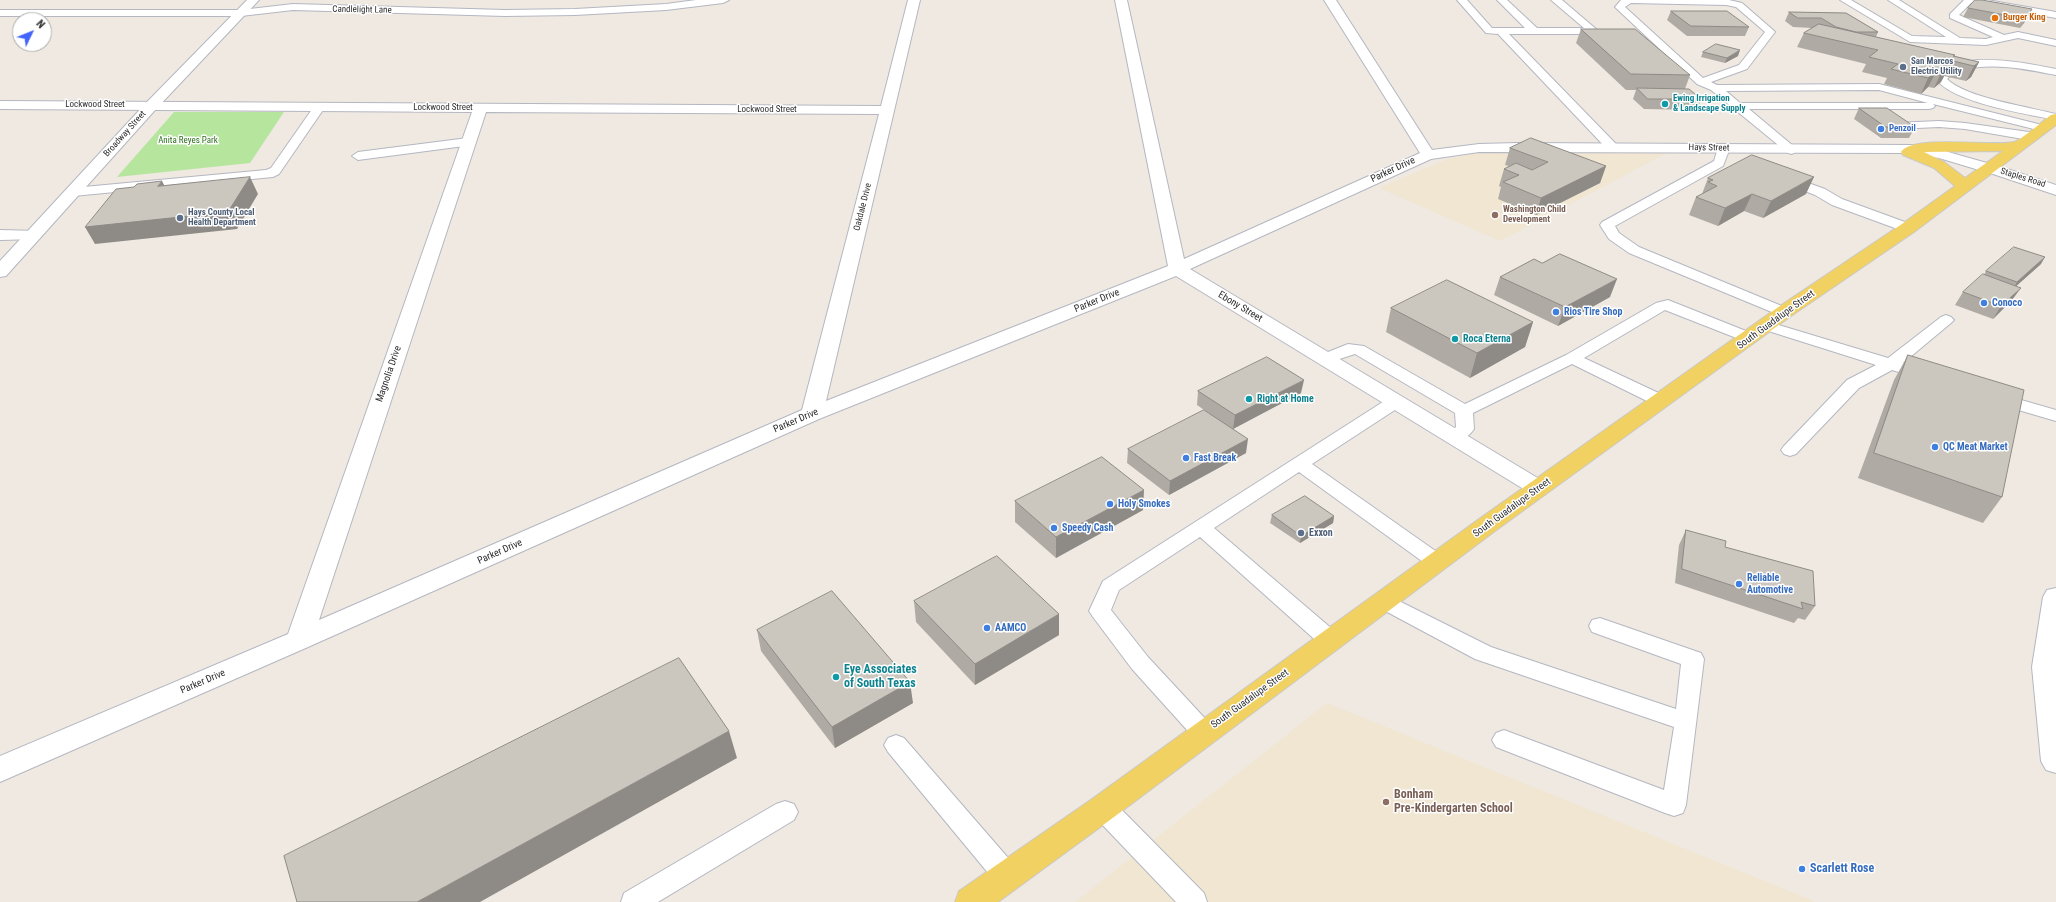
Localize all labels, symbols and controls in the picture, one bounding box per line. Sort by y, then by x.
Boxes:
street label: Candlelight Lane [332,4,392,16]
north arrow [12,12,52,52]
marker: Burger King [1990,13,2000,23]
place label: Burger King [2003,13,2045,23]
text: N [33,17,47,31]
place label: San Marcos Electric Utility [1911,57,1962,78]
marker: San Marcos Electric Utility [1898,62,1908,72]
place label: Ewing Irrigation & Landscape Supply [1673,94,1745,115]
marker: Ewing Irrigation & Landscape Supply [1660,99,1670,109]
street label: Lockwood Street [65,100,125,110]
street label: Lockwood Street [413,103,473,113]
street label: Lockwood Street [737,105,797,115]
street label: Broadway Street [102,109,148,159]
marker: Penzoil [1876,124,1886,134]
place label: Penzoil [1889,124,1916,134]
park label: Anita Reyes Park [158,136,218,146]
street label: Hays Street [1688,142,1730,154]
street label: Parker Drive [1369,154,1417,186]
street label: Staples Road [1999,166,2047,190]
street label: Oakdale Drive [852,182,874,232]
place label: Washington Child Development [1503,205,1566,226]
place label: Hays County Local Health Department [188,208,256,229]
marker: Washington Child Development [1490,210,1500,220]
marker: Hays County Local Health Department [175,213,185,223]
street label: Parker Drive [1073,286,1121,316]
street label: South Guadalupe Street [1735,288,1817,352]
street label: Ebony Street [1216,289,1264,325]
place label: Conoco [1992,297,2022,309]
marker: Conoco [1979,298,1989,308]
place label: Rios Tire Shop [1564,306,1622,318]
marker: Rios Tire Shop [1551,307,1561,317]
place label: Roca Eterna [1463,333,1511,345]
marker: Roca Eterna [1450,334,1460,344]
street label: Magnolia Drive [374,344,404,404]
place label: Right at Home [1257,393,1314,405]
marker: Right at Home [1244,394,1254,404]
street label: Parker Drive [772,406,820,436]
place label: QC Meat Market [1943,441,2008,453]
marker: QC Meat Market [1930,442,1940,452]
place label: Fast Break [1194,452,1236,464]
marker: Fast Break [1181,453,1191,463]
street label: South Guadalupe Street [1471,476,1553,540]
place label: Holy Smokes [1118,498,1170,510]
marker: Holy Smokes [1105,499,1115,509]
place label: Speedy Cash [1062,522,1114,534]
marker: Speedy Cash [1049,523,1059,533]
place label: Exxon [1309,527,1333,539]
marker: Exxon [1296,528,1306,538]
street label: Parker Drive [476,537,524,567]
place label: Reliable Automotive [1747,572,1793,596]
marker: Reliable Automotive [1734,579,1744,589]
place label: AAMCO [995,622,1026,634]
marker: AAMCO [982,623,992,633]
place label: Eye Associates of South Texas [844,663,917,691]
street label: Parker Drive [179,667,227,697]
street label: South Guadalupe Street [1209,667,1291,731]
marker: Eye Associates of South Texas [831,672,841,682]
place label: Bonham Pre-Kindergarten School [1394,788,1513,816]
marker: Bonham Pre-Kindergarten School [1381,797,1391,807]
place label: Scarlett Rose [1810,862,1874,876]
marker: Scarlett Rose [1797,864,1807,874]

